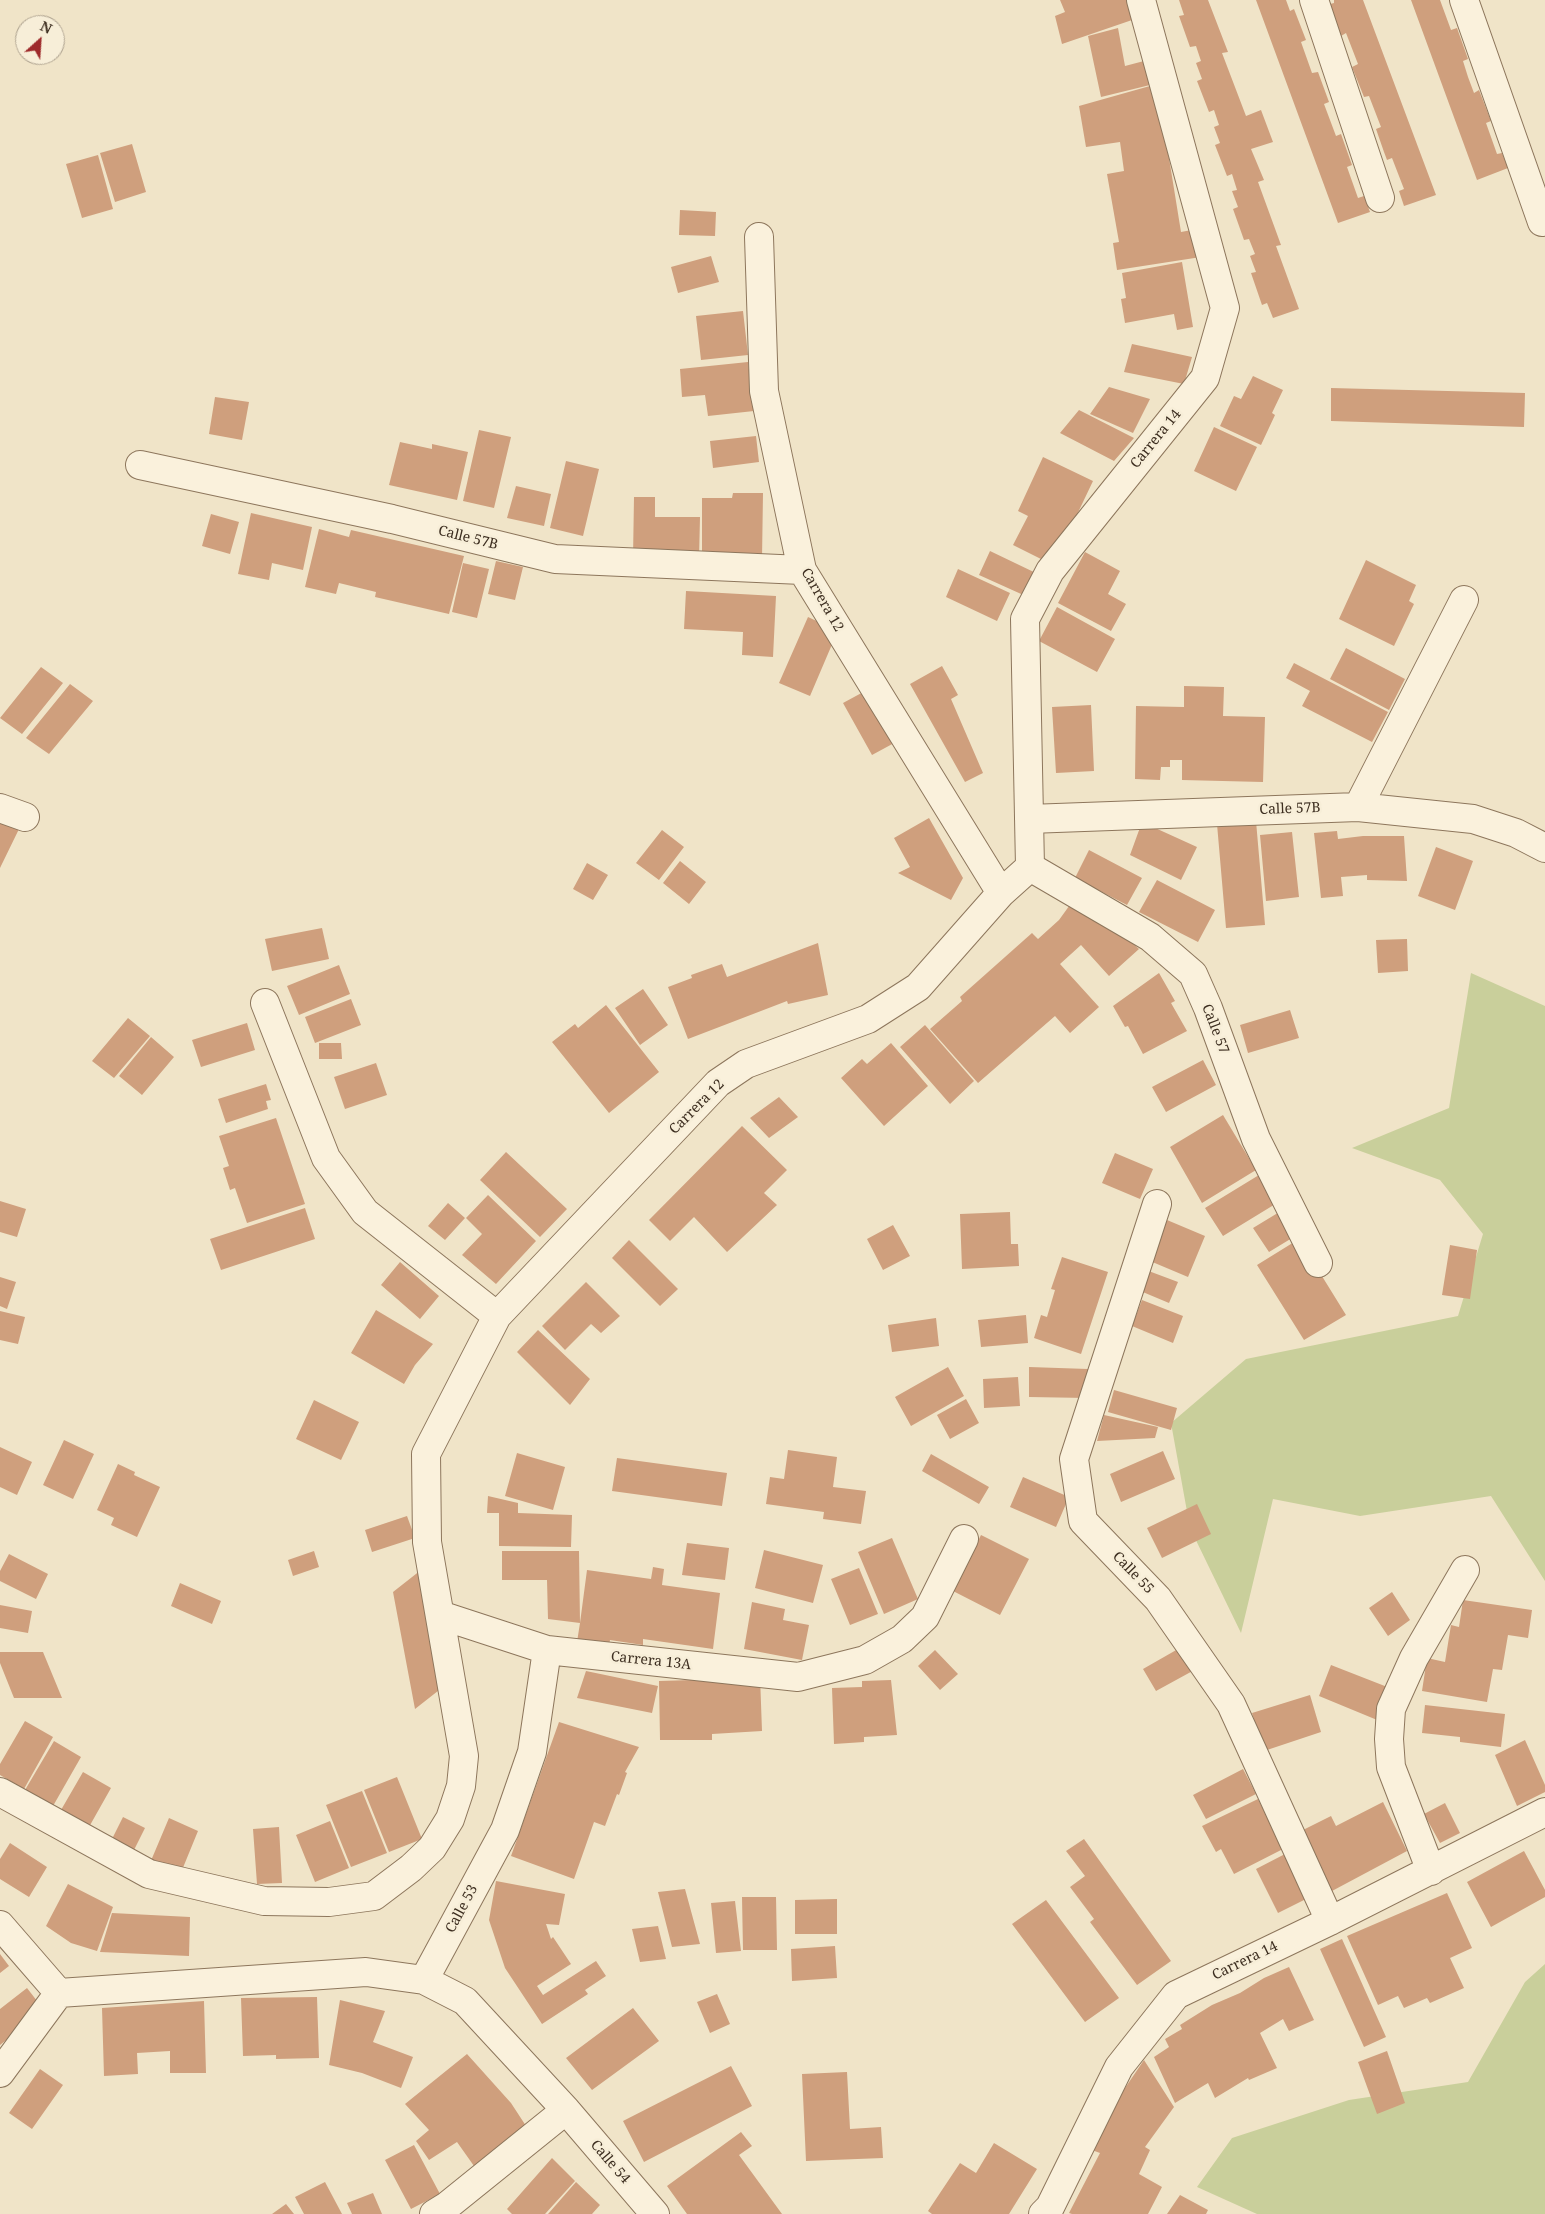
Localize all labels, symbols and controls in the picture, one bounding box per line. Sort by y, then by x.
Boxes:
north arrow [15,15,65,65]
text: N [37,16,55,38]
street label: Carrera 14 [1127,406,1185,472]
street label: Calle 57B [436,522,500,554]
street label: Carrera 12 [797,565,847,635]
street label: Calle 57B [1259,800,1321,818]
street label: Calle 57 [1198,1002,1232,1056]
street label: Carrera 12 [666,1076,728,1138]
street label: Calle 55 [1109,1548,1157,1598]
street label: Carrera 13A [610,1648,692,1674]
street label: Calle 53 [442,1882,482,1936]
street label: Carrera 14 [1210,1938,1280,1984]
street label: Calle 54 [587,2137,633,2187]

